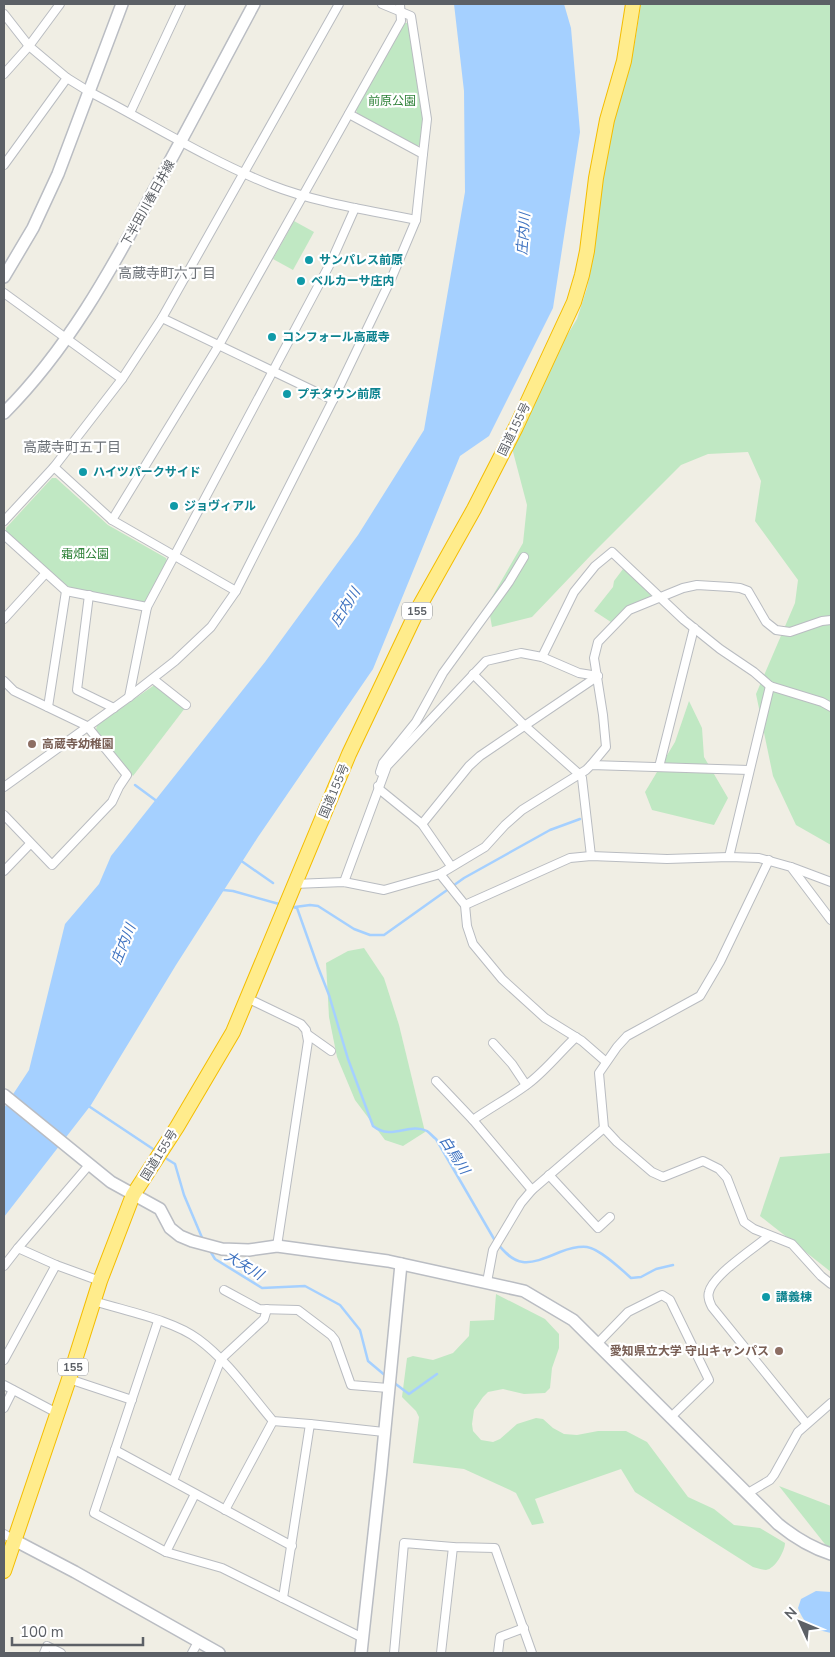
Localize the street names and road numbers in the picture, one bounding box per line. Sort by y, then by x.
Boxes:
street label: 下半田川春日井線 [118,157,178,249]
street label: 国道155号 [494,400,534,458]
road number: 155 [402,602,432,620]
street label: 国道155号 [315,761,353,821]
street label: 国道155号 [137,1126,181,1184]
road number: 155 [58,1358,88,1375]

